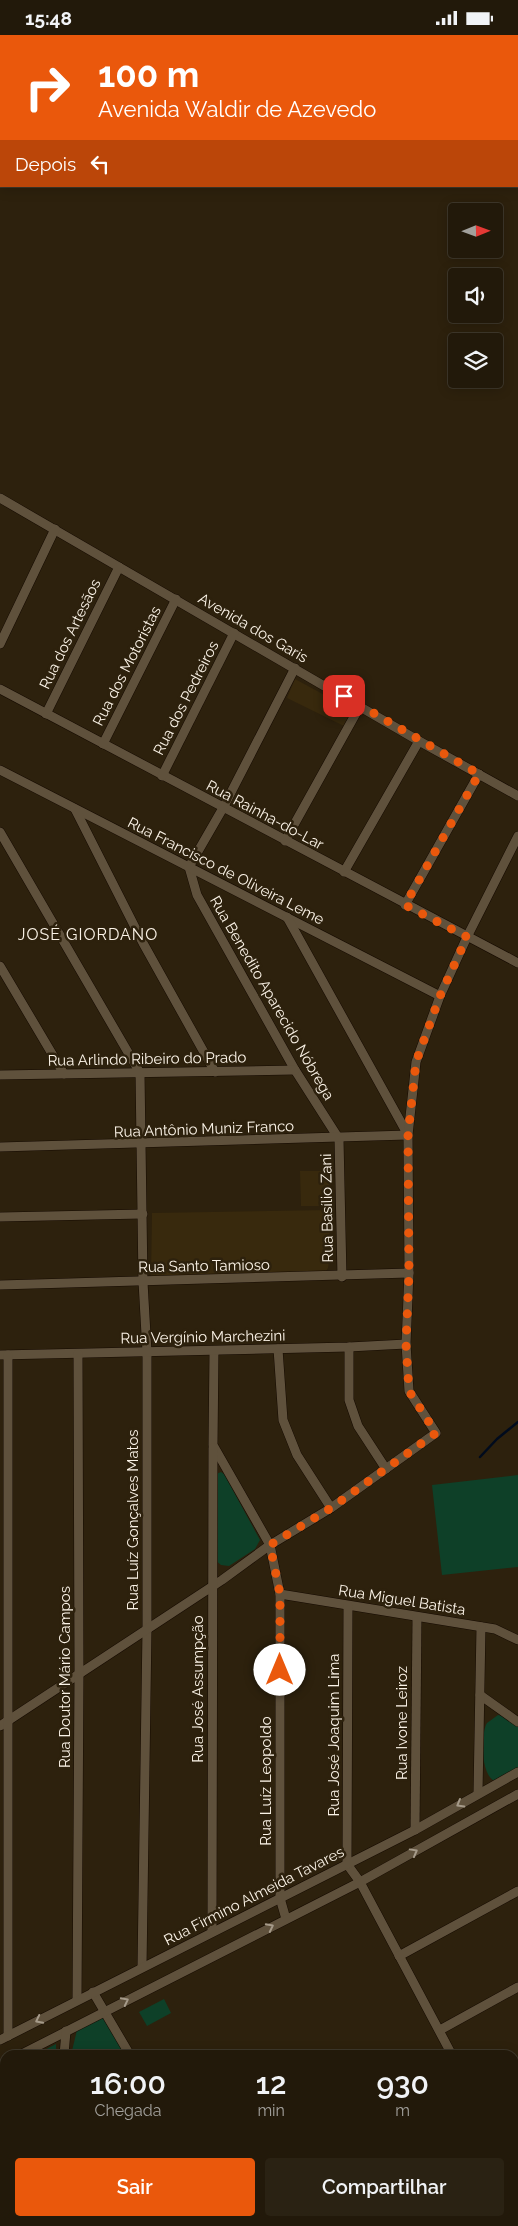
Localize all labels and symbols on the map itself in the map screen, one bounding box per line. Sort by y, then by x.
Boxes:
north arrow [448,203,502,257]
street label: Rua dos Artesãos [36,576,104,692]
street label: Avenida dos Garis [195,589,311,667]
street label: Rua dos Motoristas [89,603,165,729]
street label: Rua dos Pedreiros [149,638,223,758]
pin [323,675,365,717]
street label: Rua Rainha-do-Lar [203,776,327,854]
street label: Rua Francisco de Oliveira Leme [125,813,327,929]
street label: Rua Benedito Aparecido Nóbrega [206,893,338,1103]
district label: JOSÉ GIORDANO [18,924,158,944]
street label: Rua Arlindo Ribeiro do Prado [47,1048,247,1070]
street label: Rua Antônio Muniz Franco [114,1117,294,1141]
street label: Rua Basílio Zani [317,1153,337,1263]
street label: Rua Santo Tamioso [138,1256,270,1276]
street label: Rua Vergínio Marchezini [120,1327,286,1347]
street label: Rua Luíz Gonçalves Matos [124,1429,142,1611]
street label: Rua Miguel Batista [337,1581,467,1619]
street label: Rua Doutor Mário Campos [56,1586,74,1768]
street label: Rua José Assumpção [189,1615,207,1763]
position arrow [253,1643,305,1695]
street label: Rua José Joaquim Lima [325,1654,343,1816]
street label: Rua Ivone Leiroz [393,1666,411,1780]
street label: Rua Luíz Leopoldo [257,1716,275,1846]
one-way arrow [456,1797,465,1807]
street label: Rua Firmino Almeida Tavares [161,1843,347,1949]
one-way arrow [409,1848,418,1858]
one-way arrow [265,1923,274,1933]
one-way arrow [120,1997,129,2007]
one-way arrow [35,2014,44,2024]

